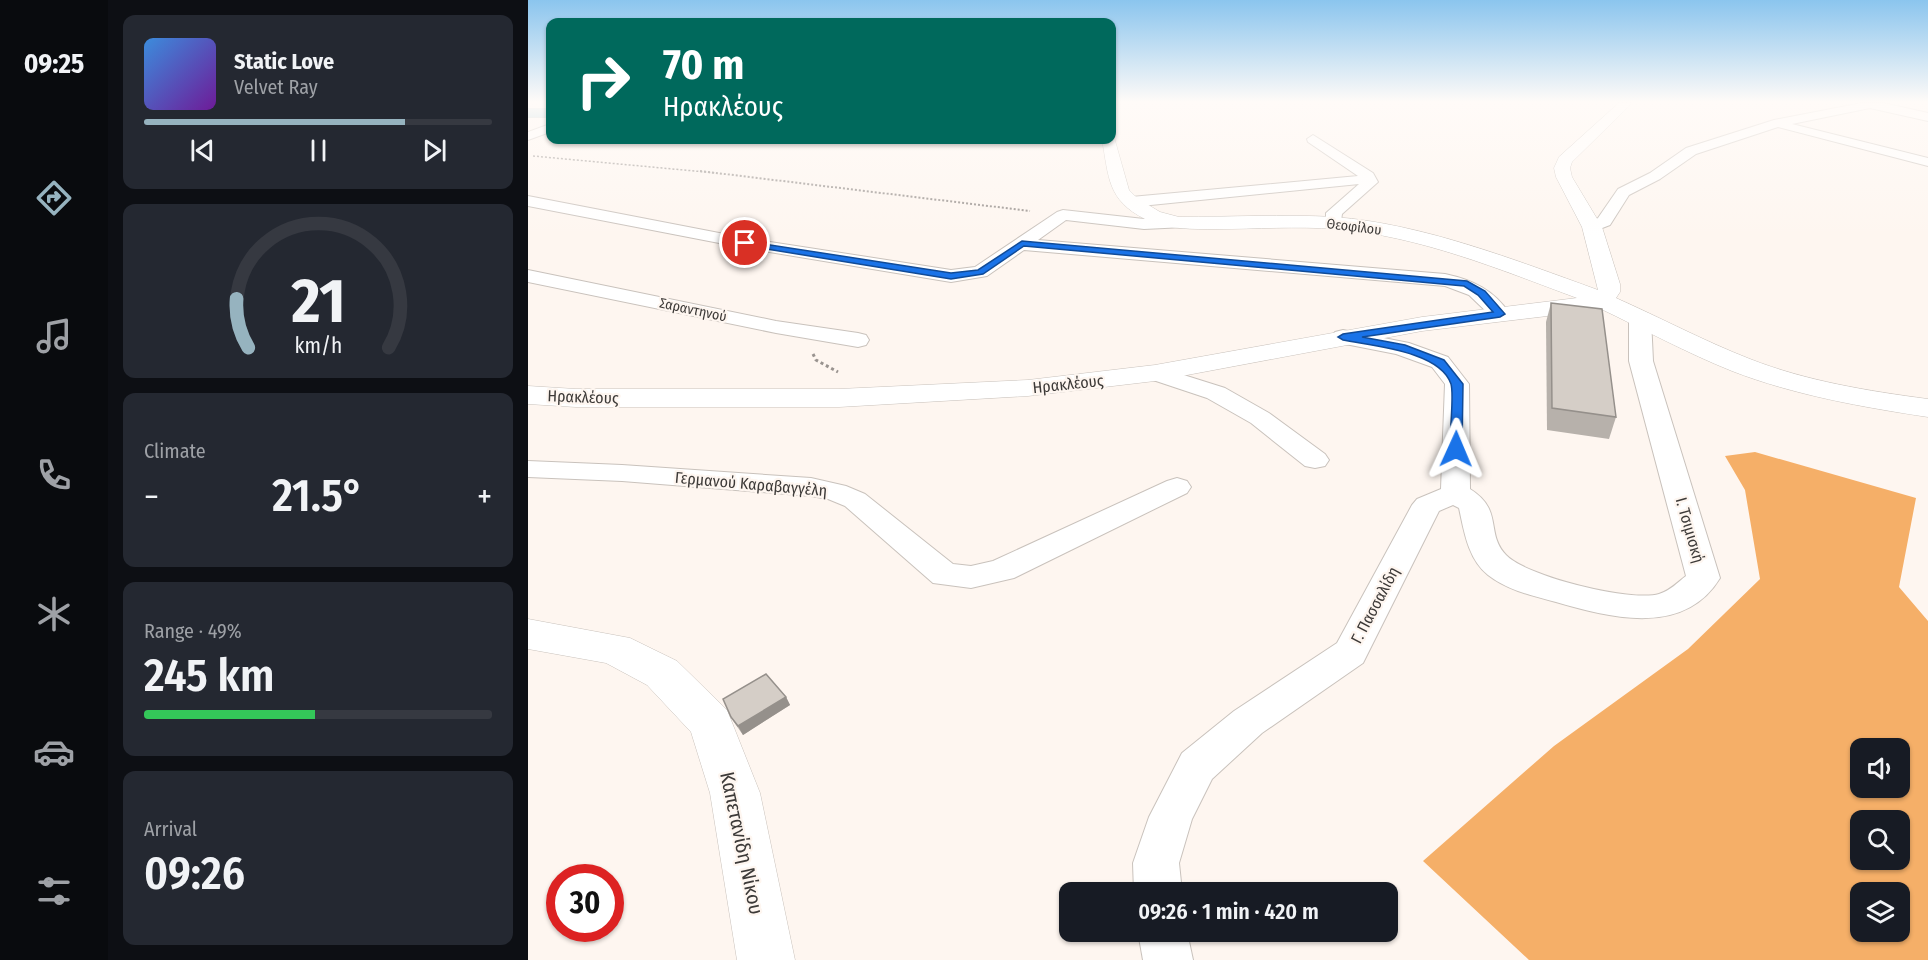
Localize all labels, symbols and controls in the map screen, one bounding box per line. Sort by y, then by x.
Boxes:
text: 70 m [663,40,744,90]
icon: right [564,42,642,120]
text: 09:25 [24,48,84,80]
text: Static Love [234,48,334,75]
text: Velvet Ray [234,75,318,99]
text: Ηρακλέους [663,91,783,123]
icon: previous [186,134,219,167]
icon: pause [302,134,335,167]
icon: next [418,134,451,167]
icon: directions [33,177,75,219]
street label: Θεοφίλου [1326,215,1382,239]
pin [719,217,770,268]
icon: arrive [728,226,761,259]
text: 21 [290,264,345,339]
street label: Σαραντηνού [658,295,728,325]
icon: music [33,315,75,357]
text: km/h [294,333,342,359]
street label: Ηρακλέους [1032,371,1105,397]
street label: Ηρακλέους [547,386,619,408]
position arrow [1424,417,1488,481]
text: Climate [144,439,206,463]
icon: phone [33,454,75,496]
street label: Γερμανού Καραβαγγέλη [674,468,828,500]
text: 21.5° [272,469,364,523]
text: − [144,477,159,517]
text: + [477,477,492,517]
street label: Ι. Τσιμισκή [1672,495,1708,565]
street label: Γ. Πασσαλίδη [1347,563,1403,647]
icon: climate [33,593,75,635]
text: Range · 49% [144,619,242,643]
text: 245 km [144,649,274,703]
icon: car [33,731,75,773]
map controls [1850,738,1910,942]
button: sound [1850,738,1910,798]
street label: Καπετανίδη Νίκου [715,769,769,917]
button: search [1850,810,1910,870]
text: Arrival [144,817,197,841]
text: 09:26 [144,847,245,901]
speed limit sign: 30 [546,864,624,942]
icon: filters [33,870,75,912]
button: layers [1850,882,1910,942]
text: 09:26 · 1 min · 420 m [1138,898,1319,925]

